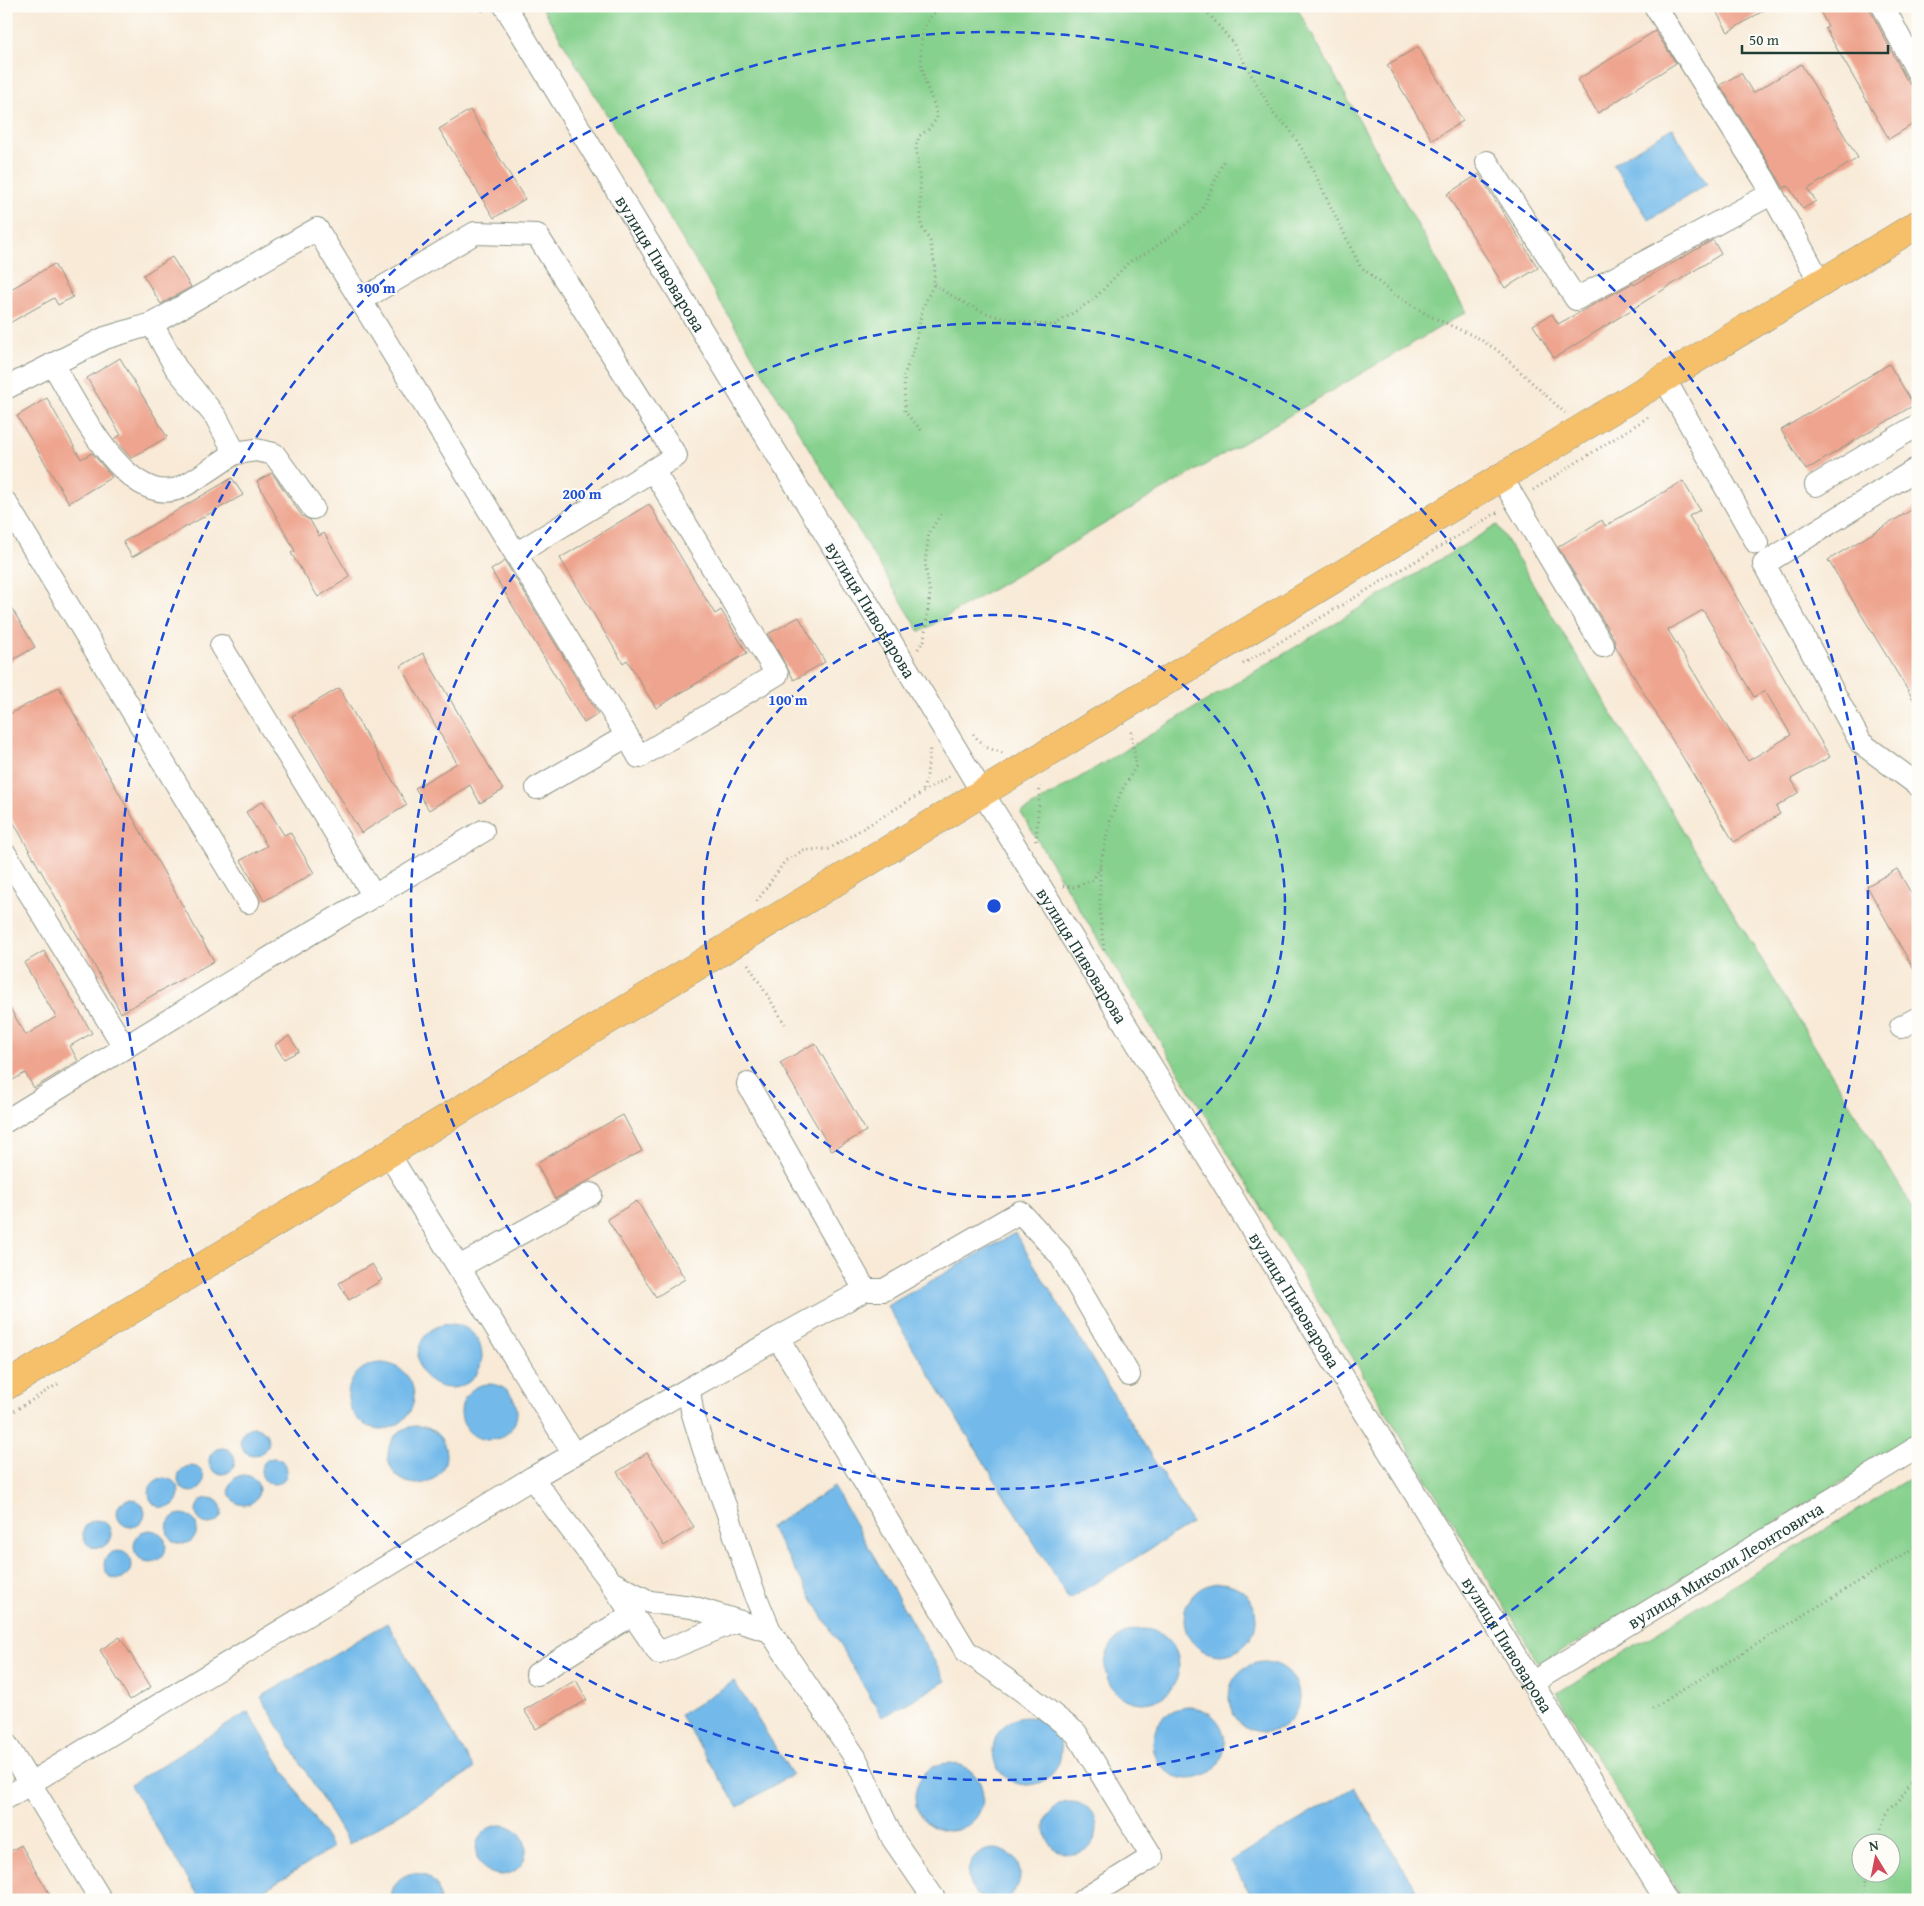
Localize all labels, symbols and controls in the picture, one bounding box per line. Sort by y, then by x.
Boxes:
scale bar [1742,22,1888,54]
text: 50 m [1749,29,1780,50]
street label: вулиця Пивоварова [609,190,713,337]
text: 300 m [356,277,396,298]
text: 200 m [562,483,602,504]
street label: вулиця Пивоварова [819,536,923,684]
text: 100 m [768,689,808,710]
street label: вулиця Пивоварова [1030,882,1135,1029]
centre of rings [985,897,1003,915]
street label: вулиця Пивоварова [1243,1226,1348,1373]
street label: вулиця Миколи Леонтовича [1622,1494,1829,1635]
street label: вулиця Пивоварова [1456,1571,1561,1718]
north arrow [1852,1834,1902,1884]
text: N [1867,1834,1881,1856]

